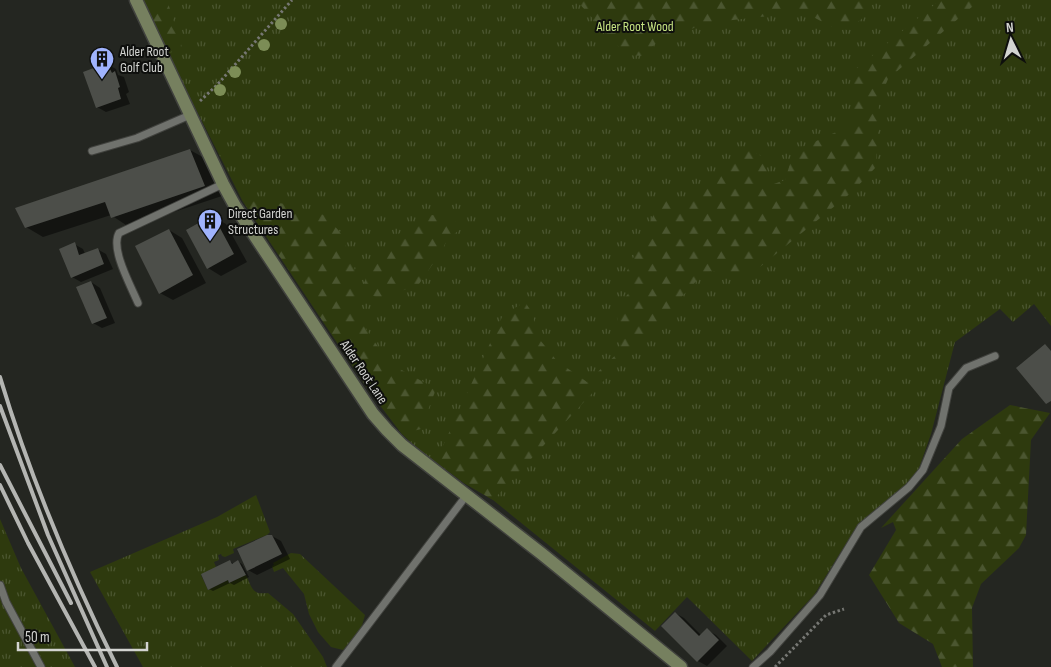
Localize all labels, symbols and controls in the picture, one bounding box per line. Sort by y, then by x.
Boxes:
north arrow [986,15,1036,65]
park label: Alder Root Wood [595,18,674,35]
text: N [1005,19,1014,36]
place label: Alder Root Golf Club [119,43,169,76]
building icon: Alder Root Golf Club [89,46,115,80]
place label: Direct Garden Structures [228,205,292,238]
building icon: Direct Garden Structures [197,208,223,242]
street label: Alder Root Lane [336,336,391,407]
scale bar [18,620,146,652]
text: 50 m [25,628,50,647]

